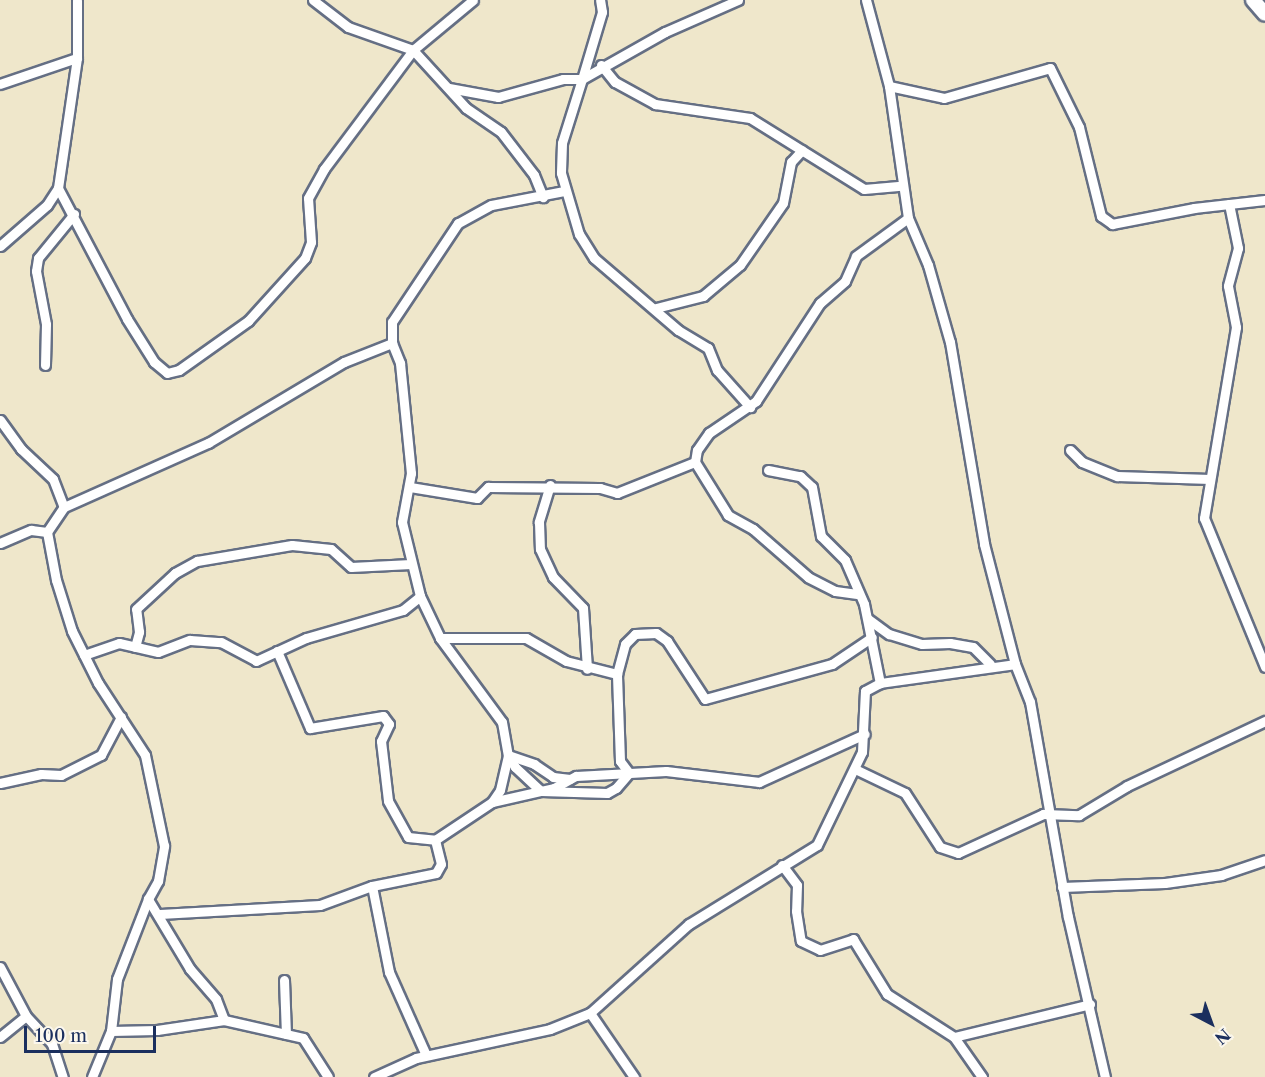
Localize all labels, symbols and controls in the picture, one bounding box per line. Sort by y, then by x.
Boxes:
north arrow [1181,993,1241,1053]
scale bar [27,1014,159,1052]
text: N [1211,1024,1235,1049]
text: 100 m [35,1025,87,1047]

